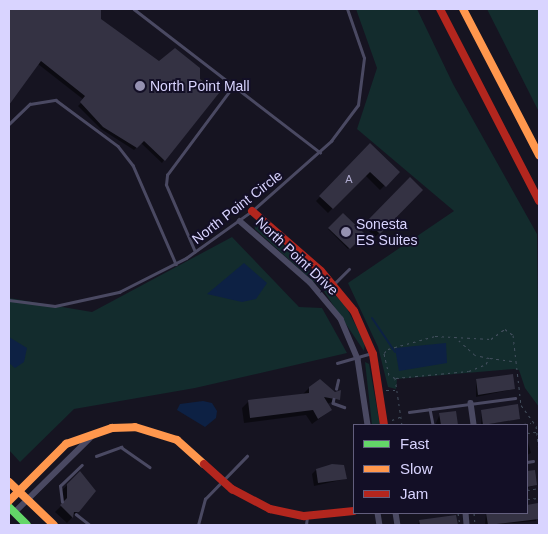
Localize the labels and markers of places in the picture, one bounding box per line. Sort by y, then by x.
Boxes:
place label: North Point Mall [150,78,250,94]
marker: North Point Mall [134,80,146,92]
place label: Sonesta ES Suites [356,216,417,248]
marker: Sonesta ES Suites [340,226,352,238]

